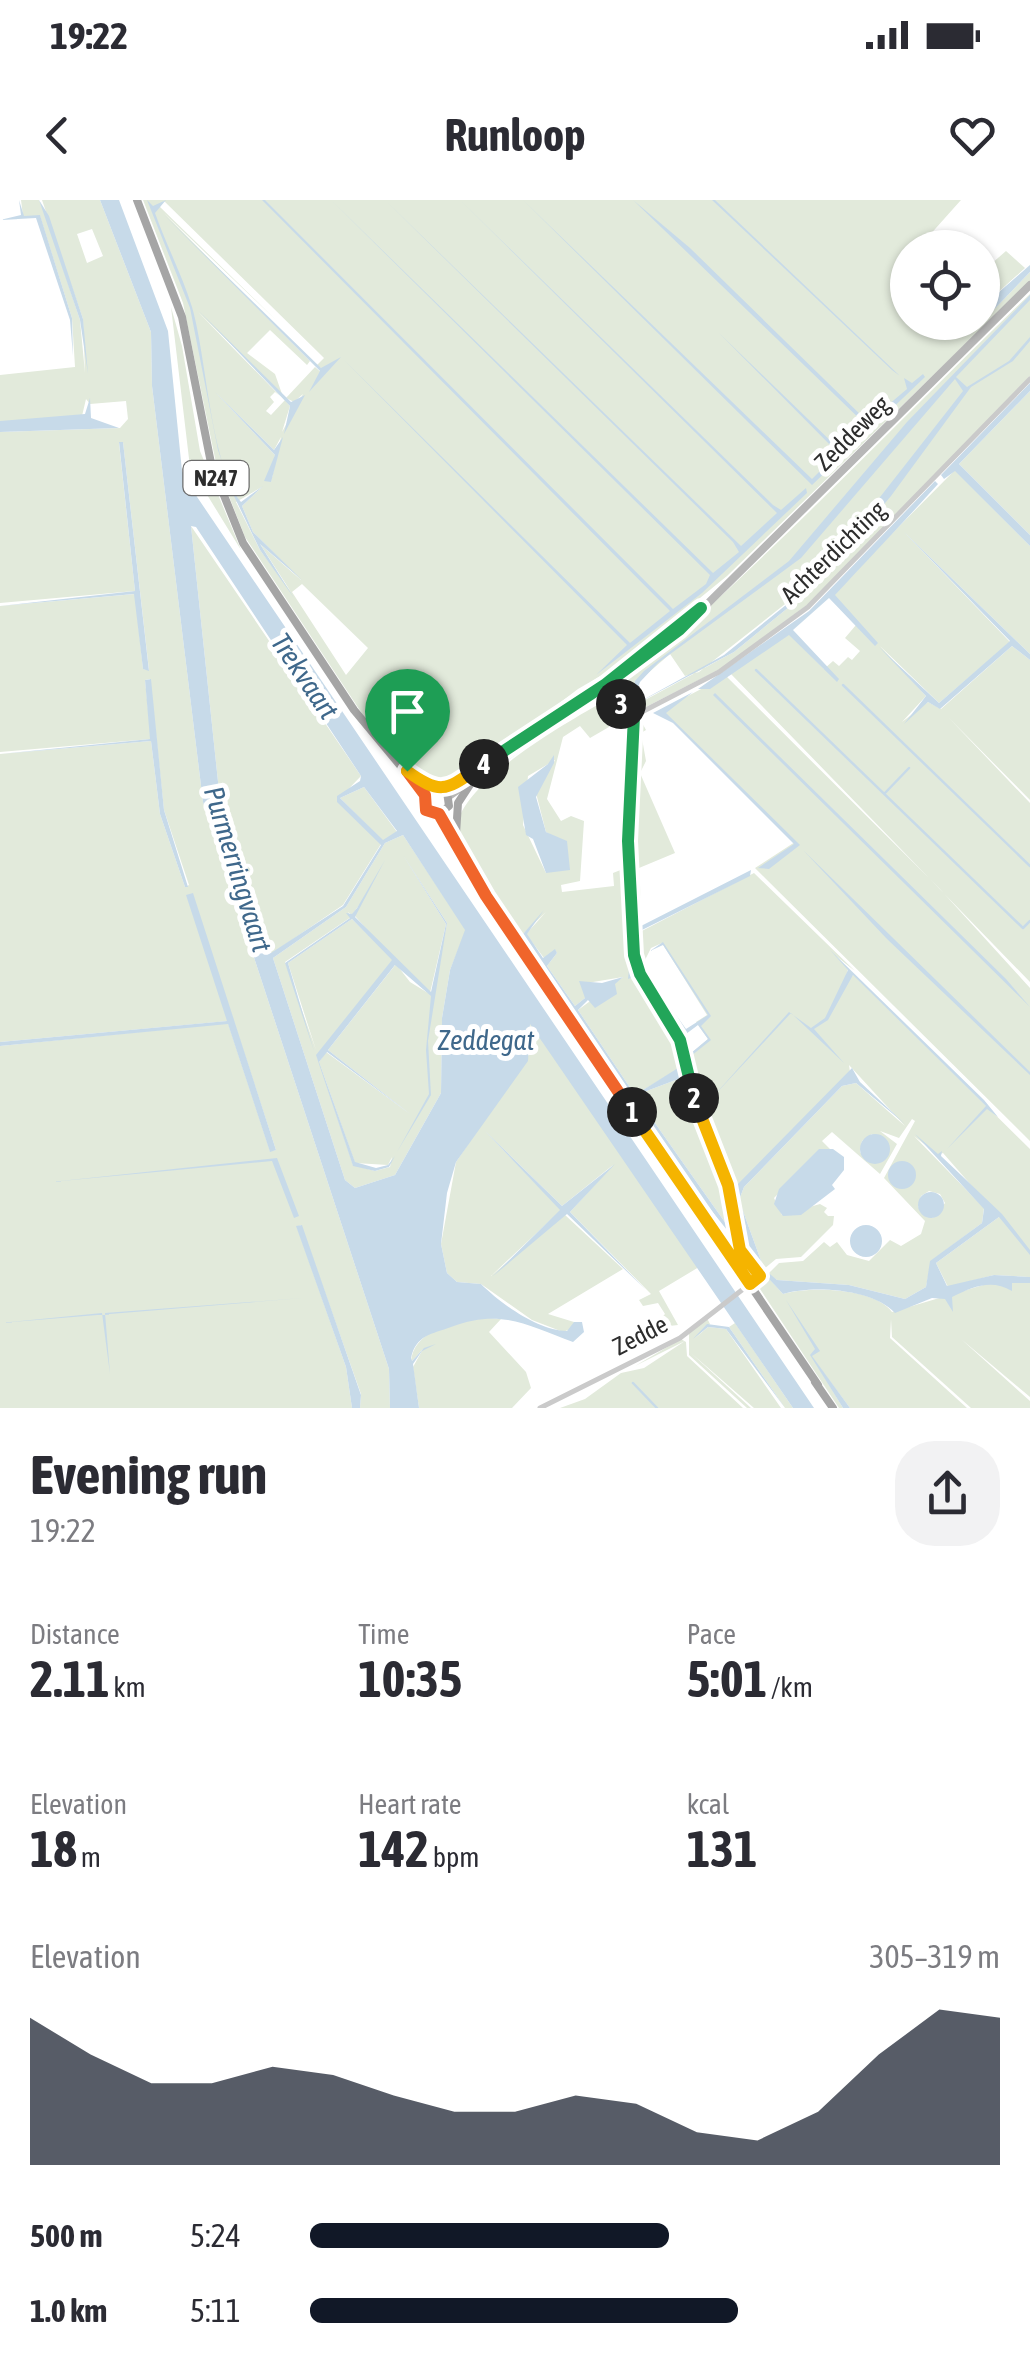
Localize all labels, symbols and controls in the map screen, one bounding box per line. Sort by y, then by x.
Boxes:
text: 19:22 [50,14,128,57]
icon: back [30,108,85,163]
icon: heart [945,108,1000,163]
text: Runloop [444,109,586,161]
map controls [890,230,1000,340]
button: locate [890,230,1000,340]
street label: Zeddeweg [809,390,895,476]
road number: N247 [184,461,248,495]
street label: Achterdichting [775,495,891,609]
water label: Trekvaart [265,627,345,725]
pin [365,669,450,772]
pin: 3 [596,679,646,729]
icon: arrive [380,684,435,739]
text: 3 [614,688,628,720]
pin: 4 [459,739,509,789]
text: 4 [477,748,491,780]
water label: Purmerringvaart [198,782,278,956]
water label: Zeddegat [437,1024,535,1056]
pin: 2 [669,1073,719,1123]
text: 2 [687,1082,701,1114]
pin: 1 [607,1087,657,1137]
text: 1 [625,1096,639,1128]
street label: Zedde [608,1309,672,1361]
button: share [895,1441,1000,1546]
text: Evening run [30,1443,267,1506]
text: 19:22 [30,1512,96,1549]
text: Distance [30,1618,120,1650]
text: Time [358,1618,409,1650]
text: Pace [687,1618,736,1650]
text: 2.11 [30,1650,109,1708]
text: 10:35 [358,1650,462,1708]
text: 5:01 [687,1650,767,1708]
text: km [109,1671,146,1703]
text: /km [767,1671,813,1703]
text: Elevation [30,1788,127,1820]
text: Heart rate [358,1788,461,1820]
text: kcal [687,1788,729,1820]
text: 18 [30,1820,77,1878]
text: 142 [358,1820,429,1878]
text: 131 [687,1820,757,1878]
text: m [77,1841,101,1873]
text: bpm [429,1841,479,1873]
text: Elevation [30,1938,141,1975]
text: 305–319 m [870,1938,1000,1975]
text: 500 m [30,2217,103,2254]
text: 5:24 [190,2217,241,2254]
text: 1.0 km [30,2292,107,2329]
text: 5:11 [190,2292,241,2329]

